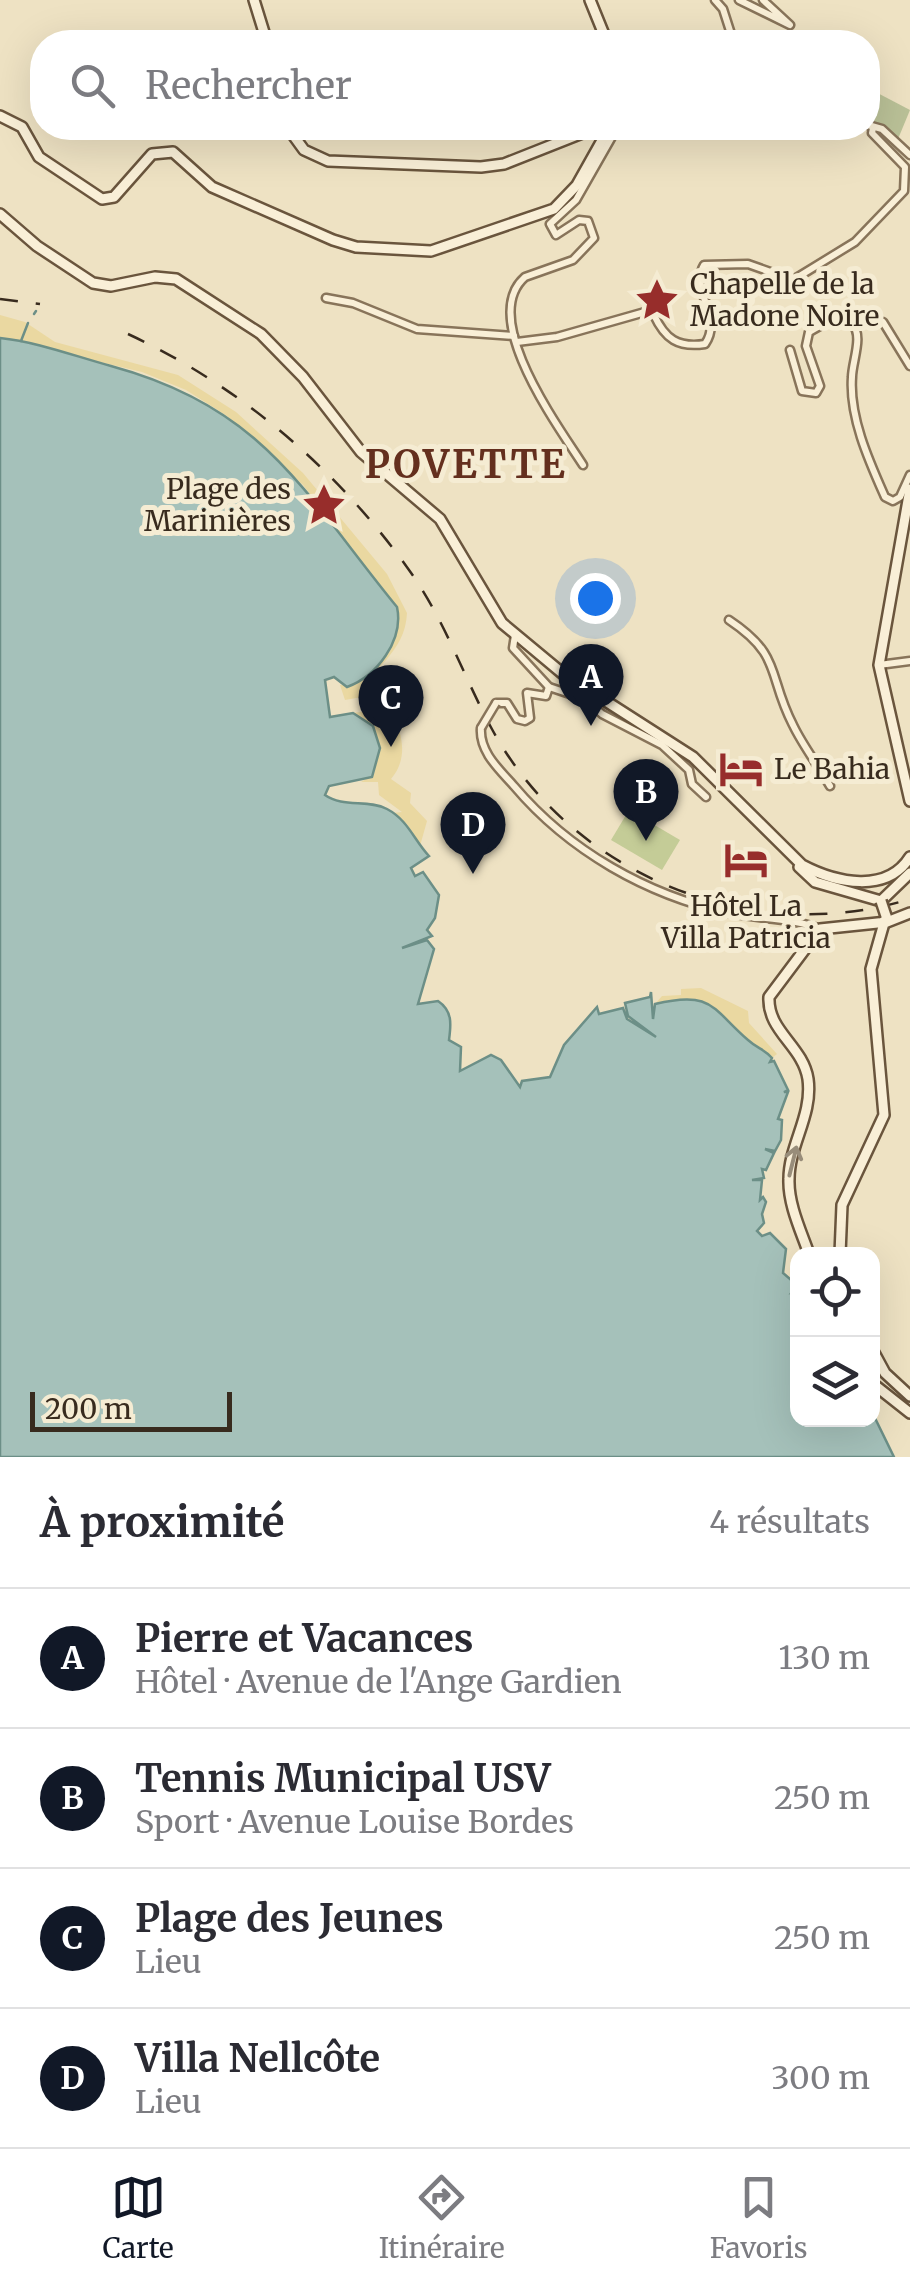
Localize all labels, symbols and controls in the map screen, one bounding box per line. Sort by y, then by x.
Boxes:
search box [30,30,880,140]
icon: search [65,58,120,113]
text: Rechercher [145,62,352,109]
place label: Chapelle de la Madone Noire [690,266,879,334]
place icon: Chapelle de la Madone Noire [633,276,681,324]
district label: POVETTE [365,441,567,488]
place label: Plage des Marinières [144,471,291,539]
place icon: Plage des Marinières [300,481,348,529]
your location [570,573,621,624]
pin: A [558,644,624,726]
pin: C [358,664,424,747]
hotel icon: Le Bahia [717,745,765,793]
place label: Le Bahia [774,751,890,787]
pin: B [614,758,678,841]
pin: D [440,792,506,874]
hotel icon: Hôtel La Villa Patricia [722,836,770,884]
place label: Hôtel La Villa Patricia [660,888,831,956]
one-way arrow [785,1146,803,1178]
map controls [790,1247,880,1427]
button: locate [790,1247,880,1337]
button: layers [790,1337,880,1427]
scale bar [30,1387,232,1432]
text: 200 m [45,1391,132,1427]
text: À proximité [40,1496,284,1548]
text: 4 résultats [709,1502,870,1542]
text: Pierre et Vacances [135,1615,473,1662]
text: A [61,1638,84,1678]
text: 130 m [778,1638,870,1678]
text: Hôtel · Avenue de l'Ange Gardien [135,1662,622,1702]
text: Tennis Municipal USV [135,1755,551,1802]
text: B [61,1778,84,1818]
text: 250 m [774,1778,870,1818]
text: Sport · Avenue Louise Bordes [135,1802,574,1842]
text: Plage des Jeunes [135,1895,444,1942]
text: C [62,1918,83,1958]
text: 250 m [774,1918,870,1958]
text: Lieu [135,1942,202,1982]
text: Villa Nellcôte [135,2035,380,2082]
text: D [60,2058,85,2098]
text: 300 m [771,2058,870,2098]
text: Lieu [135,2082,202,2122]
tab: Carte [103,2170,174,2266]
tab: Itinéraire [379,2170,505,2266]
tab: Favoris [710,2170,807,2266]

